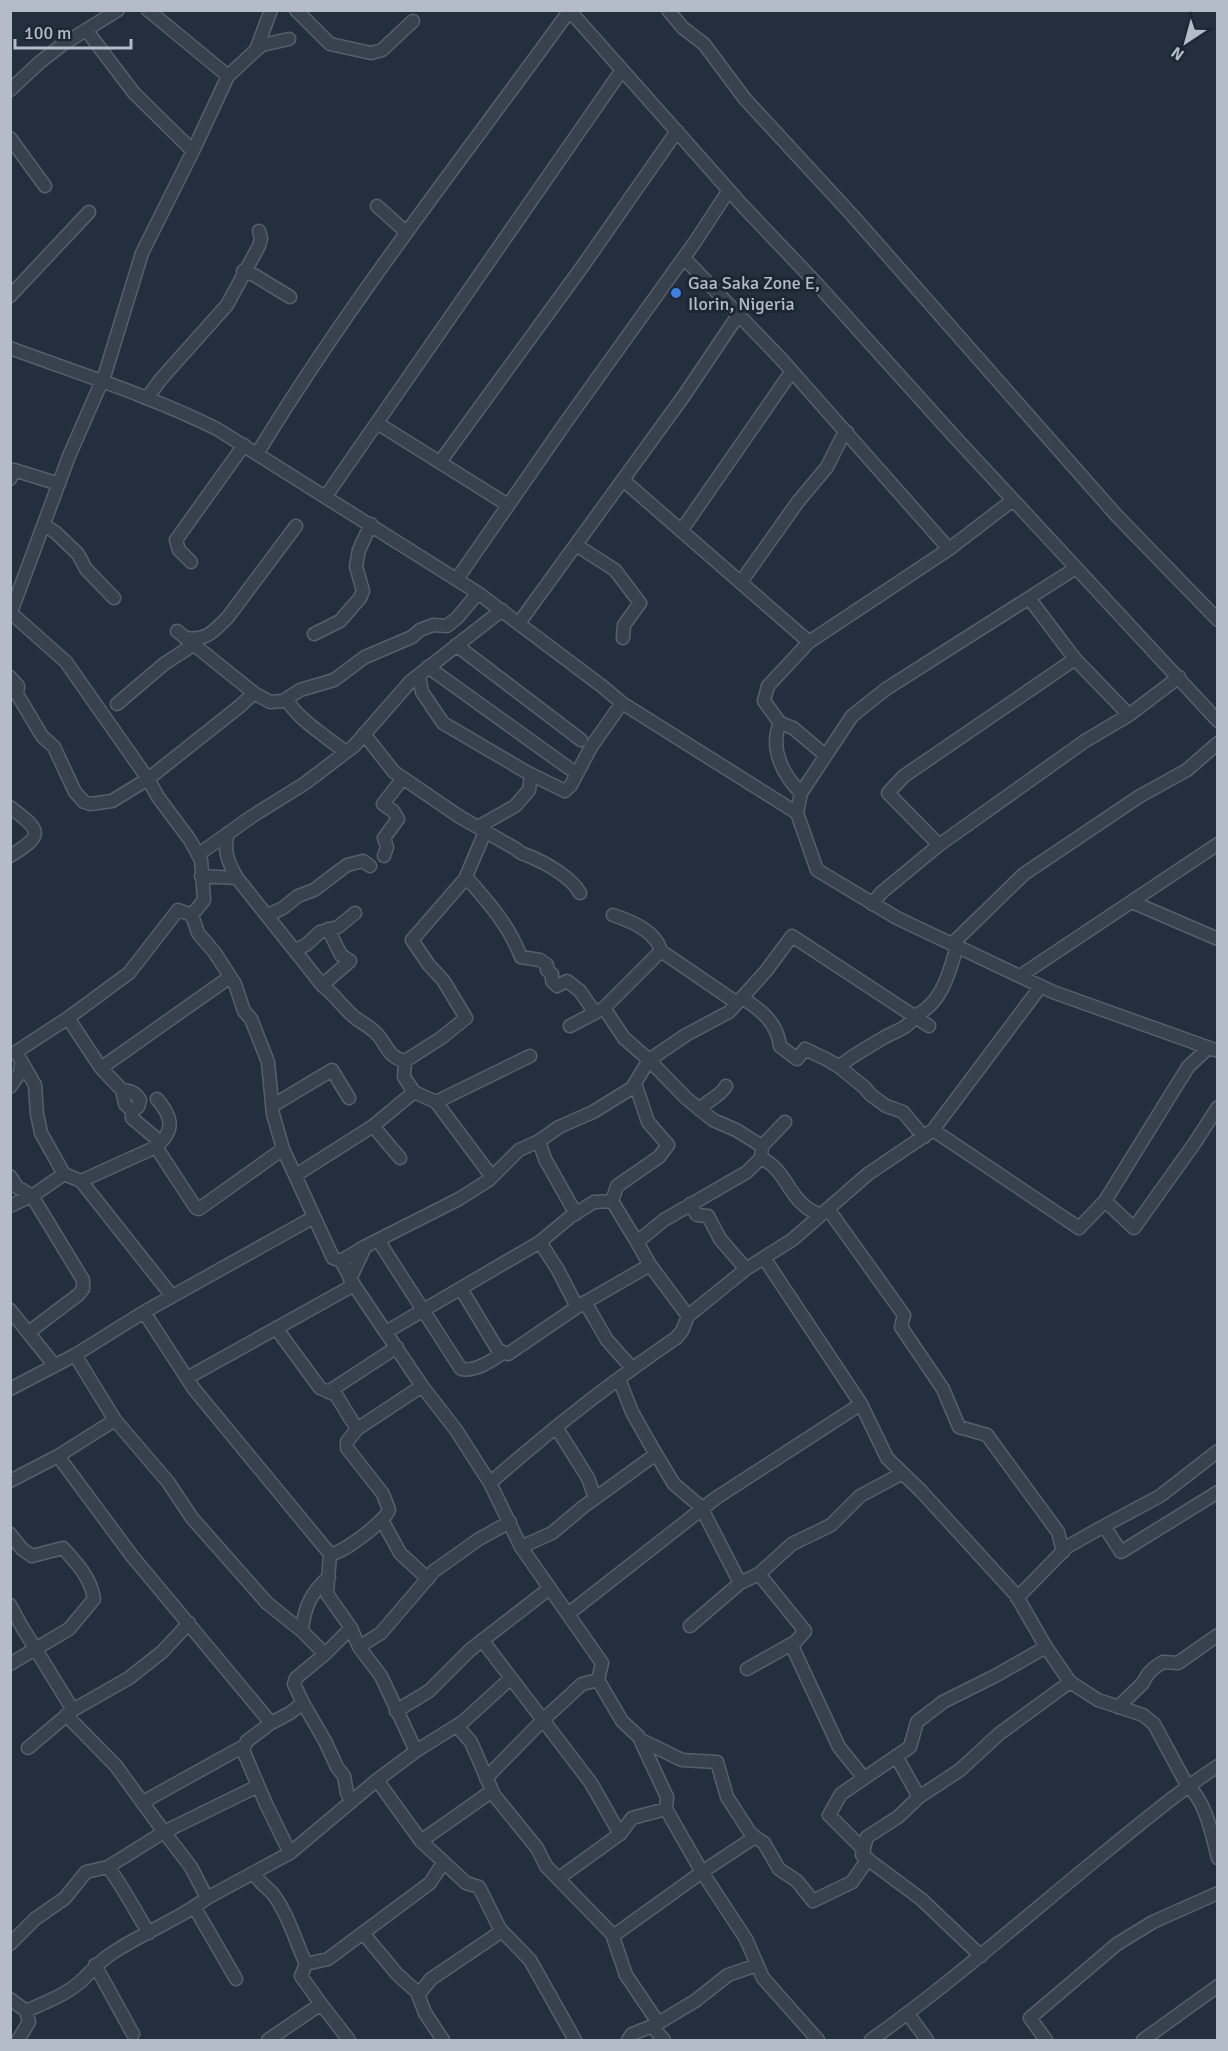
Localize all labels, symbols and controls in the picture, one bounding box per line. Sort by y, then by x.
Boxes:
scale bar [15,12,130,50]
north arrow [1156,12,1216,72]
text: 100 m [24,22,71,44]
text: N [1167,42,1188,65]
place label: Gaa Saka Zone E, Ilorin, Nigeria [688,272,820,315]
marker: Gaa Saka Zone E, Ilorin, Nigeria [669,286,683,300]

